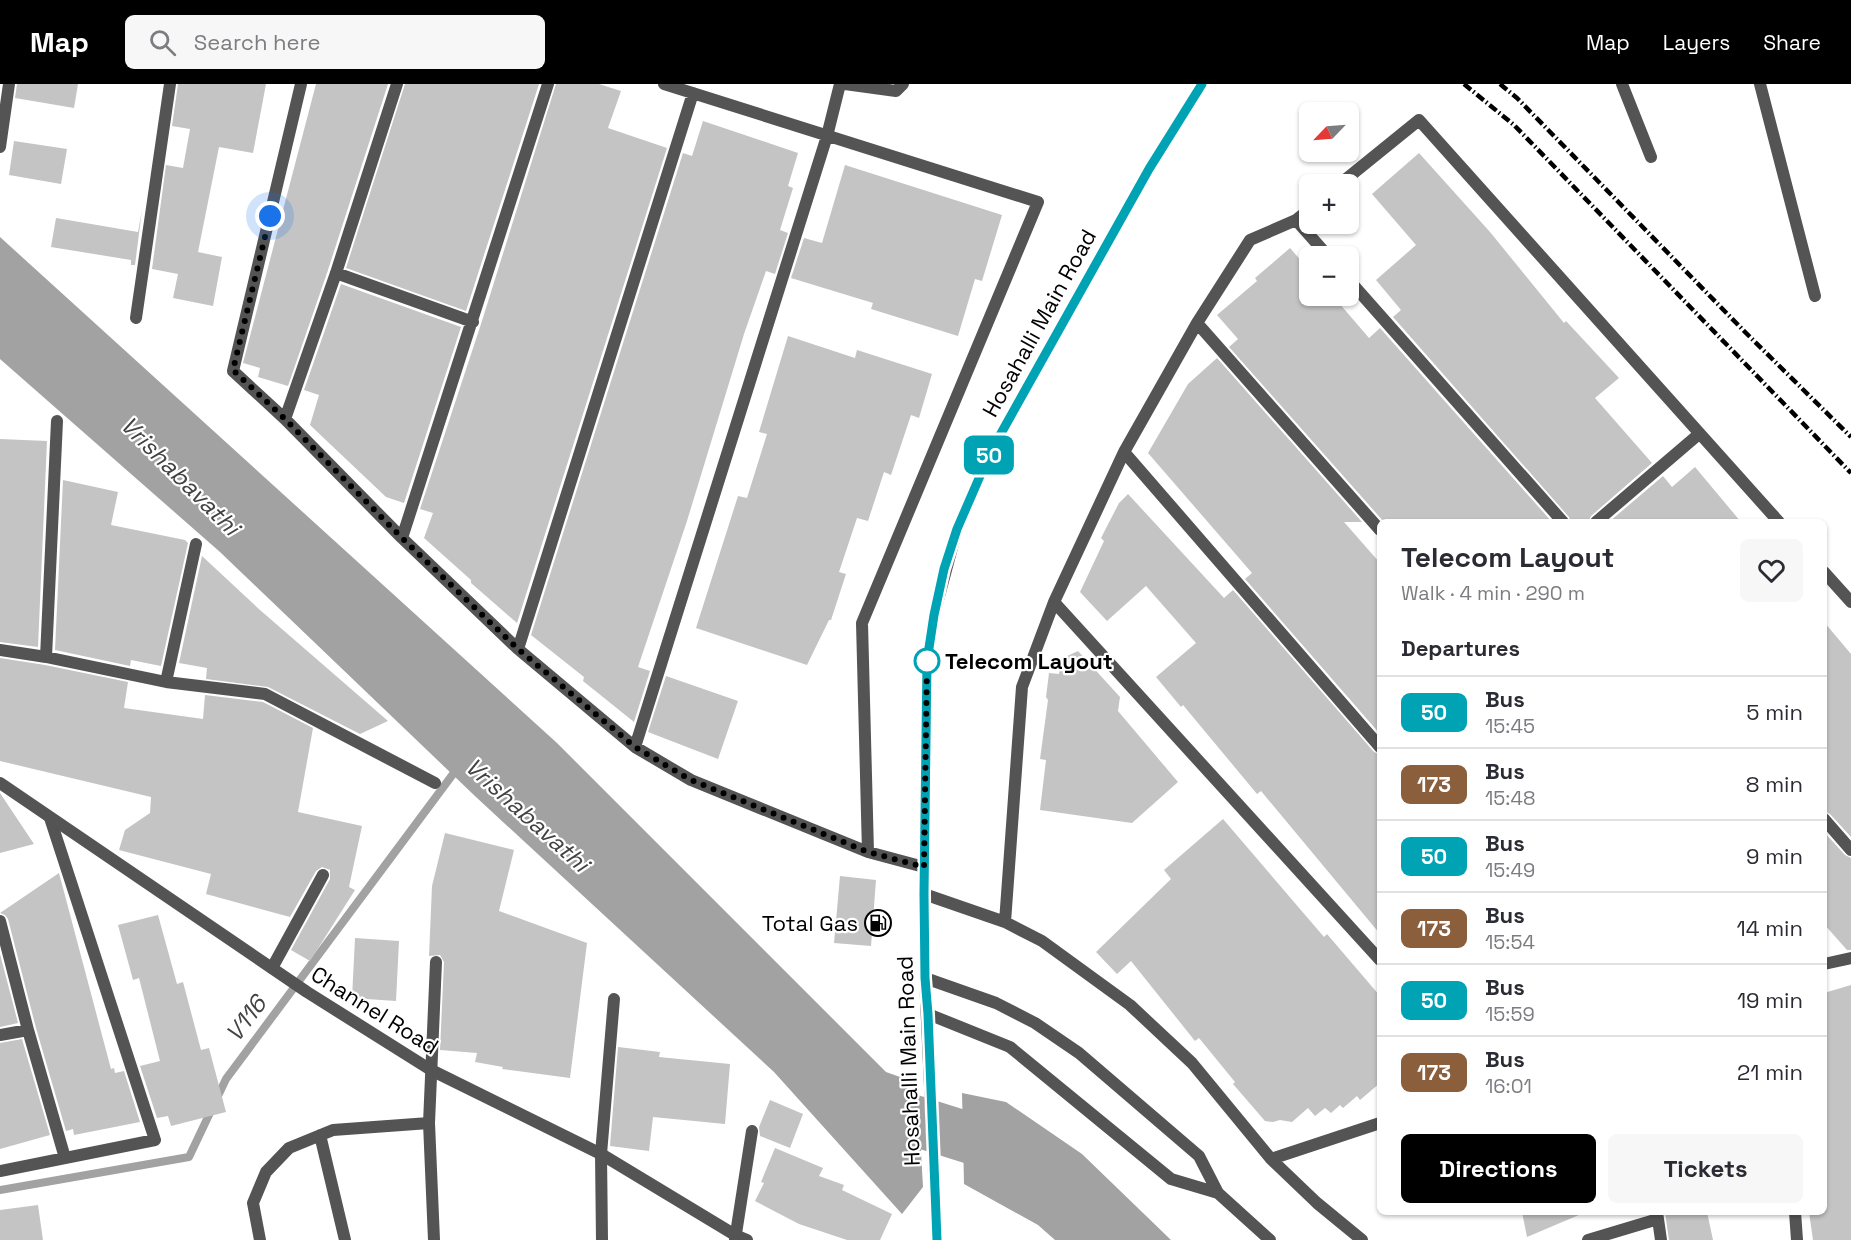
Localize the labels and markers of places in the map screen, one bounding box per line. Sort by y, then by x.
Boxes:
place label: Telecom Layout [945,647,1113,675]
marker: Telecom Layout [914,648,940,674]
fuel station icon: Total Gas [863,908,893,938]
place label: Total Gas [762,909,858,937]

